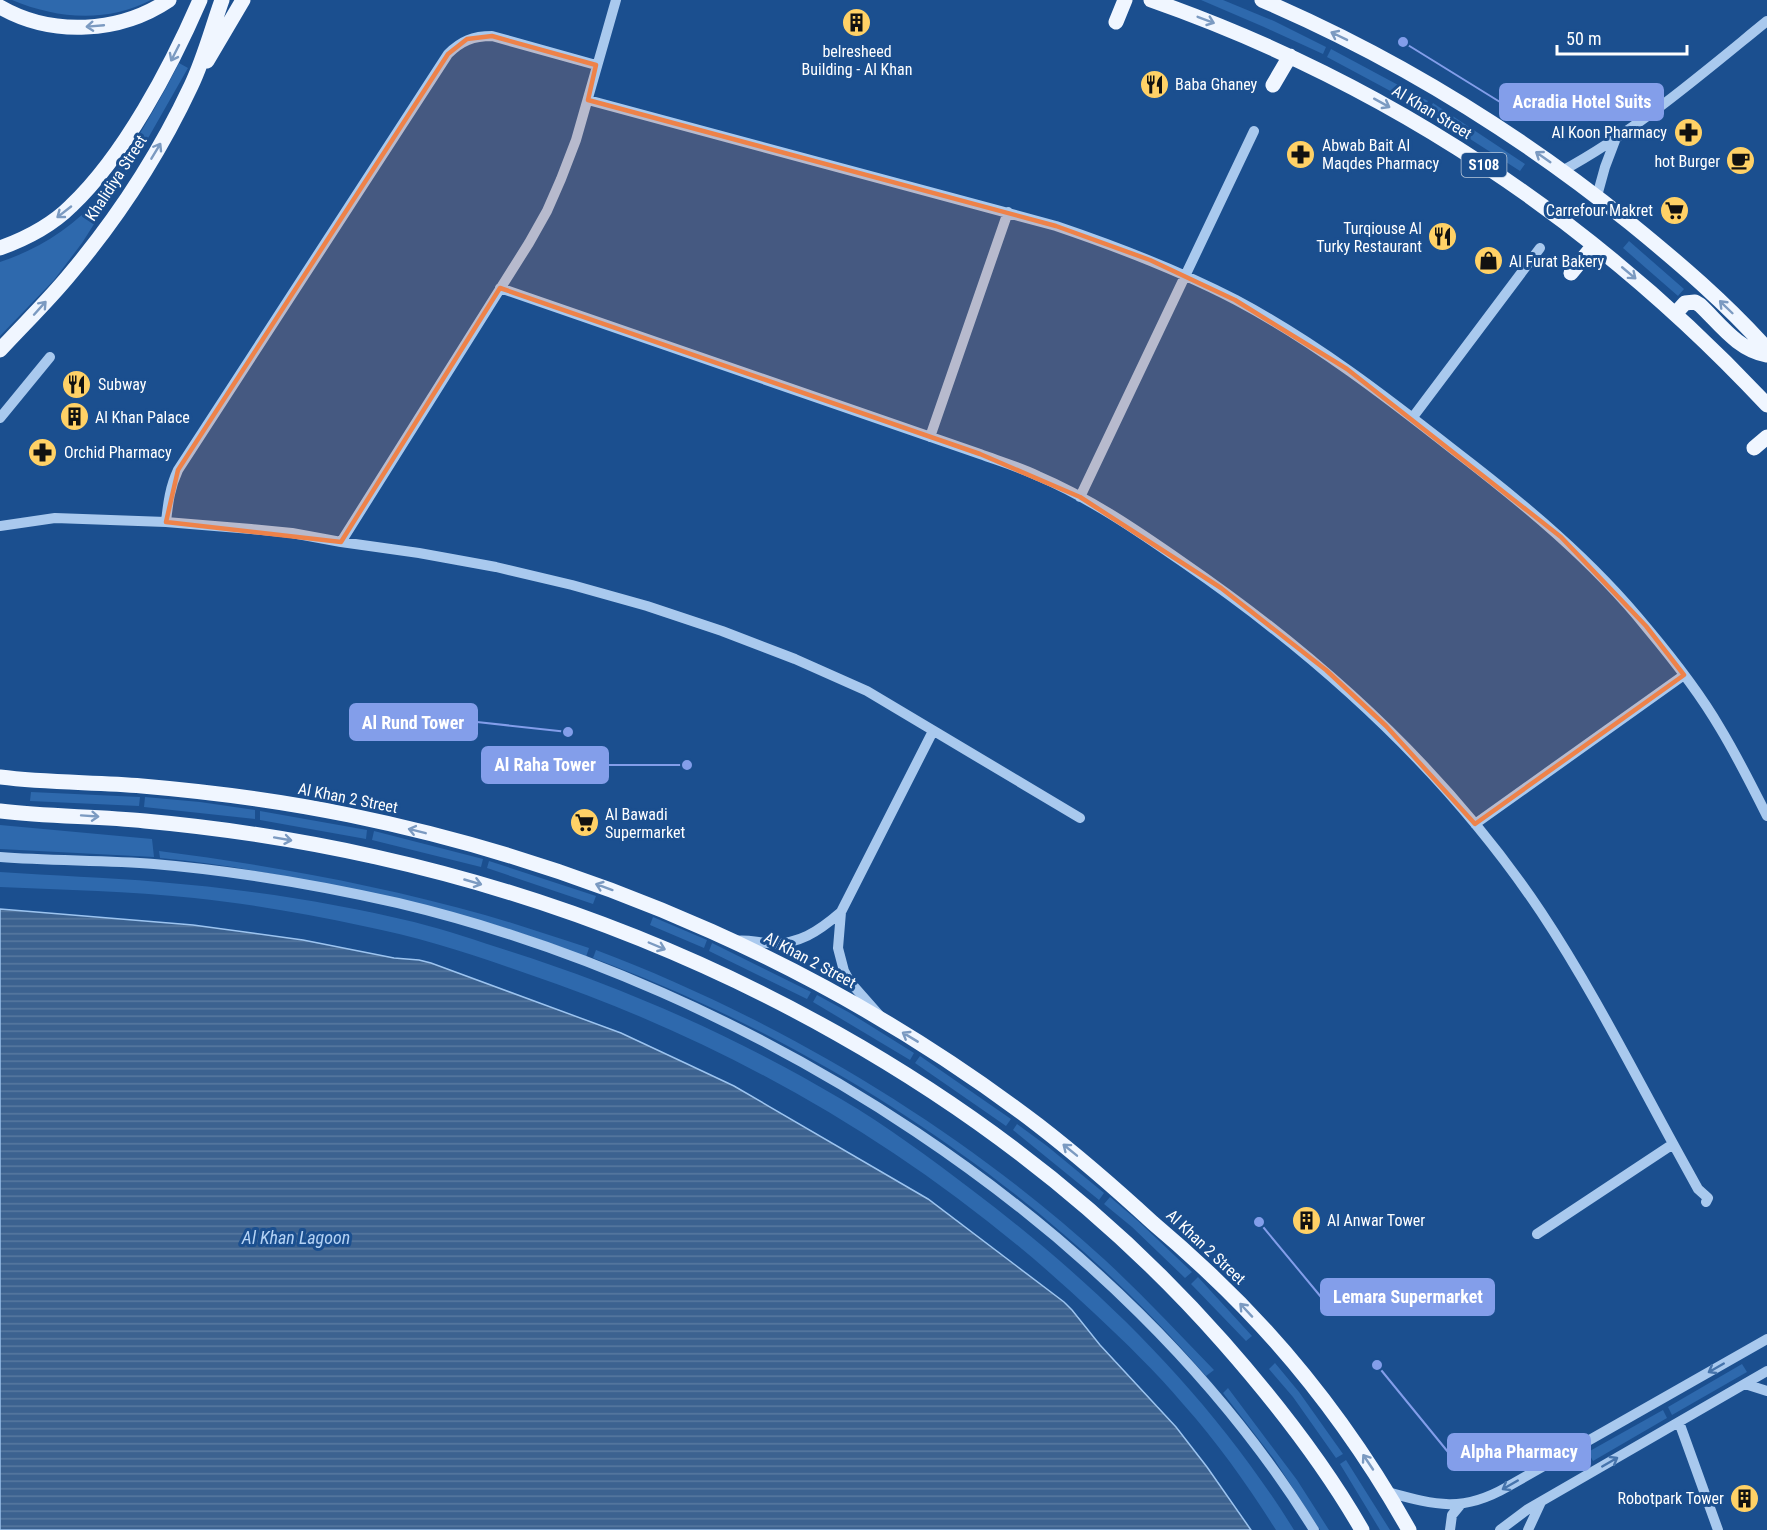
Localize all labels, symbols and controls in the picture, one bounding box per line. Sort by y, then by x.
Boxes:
building icon: belresheed Building - Al Khan [841,7,873,39]
one-way arrow [1196,15,1215,26]
scale bar [1557,18,1688,56]
one-way arrow [86,21,106,32]
text: 50 m [1566,28,1601,49]
one-way arrow [1331,30,1349,41]
place label: belresheed Building - Al Khan [802,42,912,79]
one-way arrow [169,43,180,61]
restaurant icon: Baba Ghaney [1138,68,1170,100]
place label: Baba Ghaney [1175,75,1258,94]
street label: Al Khan Street [1389,81,1476,143]
callout: Acradia Hotel Suits [1500,84,1663,120]
text: Acradia Hotel Suits [1513,91,1651,112]
one-way arrow [1373,98,1390,110]
pharmacy icon: Al Koon Pharmacy [1672,116,1704,148]
place label: Al Koon Pharmacy [1552,123,1667,142]
street label: Khalidiya Street [81,131,151,224]
place label: Abwab Bait Al Maqdes Pharmacy [1322,136,1439,173]
pharmacy icon: Abwab Bait Al Maqdes Pharmacy [1285,138,1317,170]
one-way arrow [150,143,162,160]
cafe icon: hot Burger [1725,145,1757,177]
one-way arrow [1535,151,1552,163]
place label: hot Burger [1654,152,1720,171]
road number: S108 [1462,153,1506,177]
supermarket icon: Carrefour Makret [1658,194,1690,226]
place label: Carrefour Makret [1546,201,1653,220]
one-way arrow [56,205,72,218]
place label: Turqiouse Al Turky Restaurant [1316,219,1422,256]
restaurant icon: Turqiouse Al Turky Restaurant [1427,221,1459,253]
shop icon: Al Furat Bakery [1472,245,1504,277]
place label: Al Furat Bakery [1509,252,1604,271]
one-way arrow [1621,267,1637,280]
one-way arrow [34,300,47,316]
one-way arrow [1718,300,1733,315]
restaurant icon: Subway [61,368,93,400]
place label: Subway [98,375,147,394]
building icon: Al Khan Palace [58,401,90,433]
place label: Al Khan Palace [95,408,190,427]
pharmacy icon: Orchid Pharmacy [27,436,59,468]
place label: Orchid Pharmacy [64,443,172,462]
callout: Al Rund Tower [350,704,477,740]
text: Al Rund Tower [362,712,464,733]
callout: Al Raha Tower [482,747,608,783]
text: Al Raha Tower [494,754,596,775]
street label: Al Khan 2 Street [297,779,400,817]
place label: Al Bawadi Supermarket [605,805,685,842]
supermarket icon: Al Bawadi Supermarket [568,807,600,839]
one-way arrow [79,811,99,822]
one-way arrow [408,824,427,836]
one-way arrow [273,834,292,845]
one-way arrow [463,877,482,889]
one-way arrow [595,881,614,892]
street label: Al Khan 2 Street [761,928,859,992]
one-way arrow [648,941,666,952]
one-way arrow [902,1031,919,1043]
one-way arrow [1062,1144,1078,1157]
building icon: Al Anwar Tower [1290,1204,1322,1236]
street label: Al Khan 2 Street [1163,1206,1250,1289]
place label: Al Anwar Tower [1327,1211,1425,1230]
water label: Al Khan Lagoon [241,1227,350,1248]
callout: Lemara Supermarket [1321,1279,1494,1315]
text: Lemara Supermarket [1333,1286,1483,1307]
one-way arrow [1239,1303,1253,1318]
one-way arrow [1708,1362,1725,1374]
callout: Alpha Pharmacy [1448,1434,1590,1470]
text: Alpha Pharmacy [1460,1441,1578,1462]
one-way arrow [1362,1454,1374,1471]
one-way arrow [1601,1456,1618,1468]
one-way arrow [1502,1480,1520,1491]
building icon: Robotpark Tower [1729,1482,1761,1514]
place label: Robotpark Tower [1617,1489,1724,1508]

